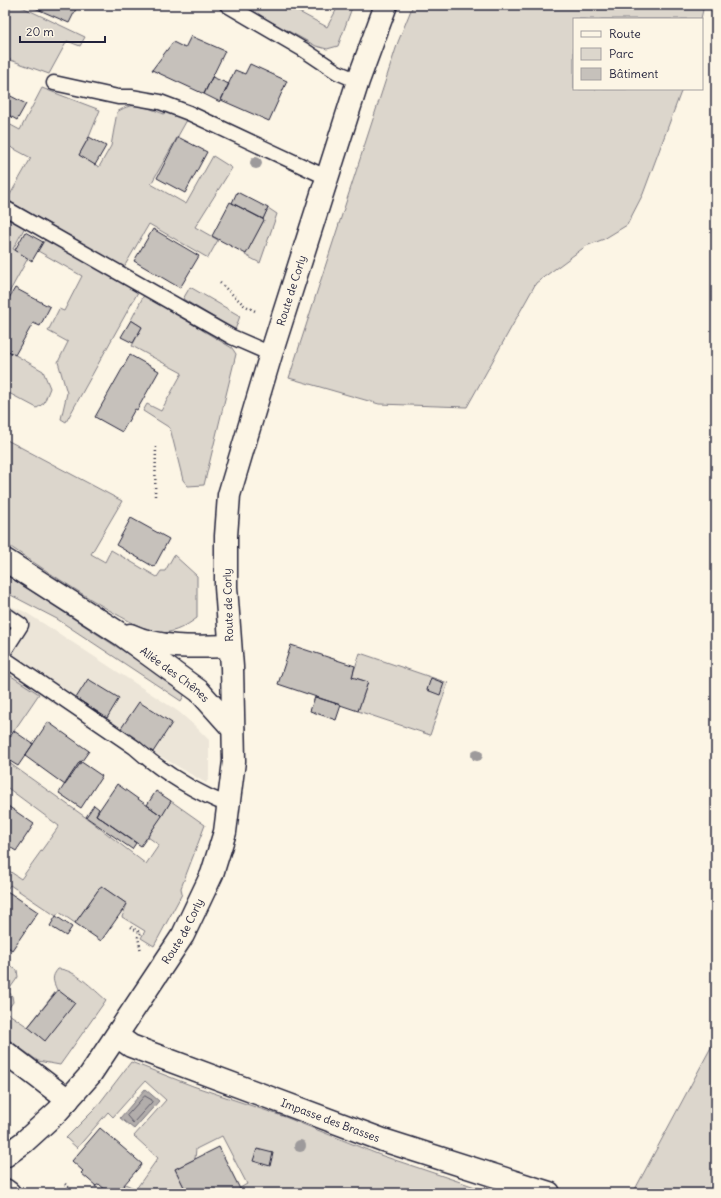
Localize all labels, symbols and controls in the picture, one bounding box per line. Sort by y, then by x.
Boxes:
scale bar [20,18,105,44]
legend [573,18,703,90]
text: 20 m [26,24,54,39]
text: Route [609,26,641,41]
text: Parc [609,46,634,61]
text: Bâtiment [609,66,658,81]
street label: Route de Corly [273,254,309,328]
street label: Route de Corly [220,568,236,642]
street label: Allée des Chênes [138,644,213,705]
street label: Route de Corly [159,896,206,967]
street label: Impasse des Brasses [279,1096,382,1145]

